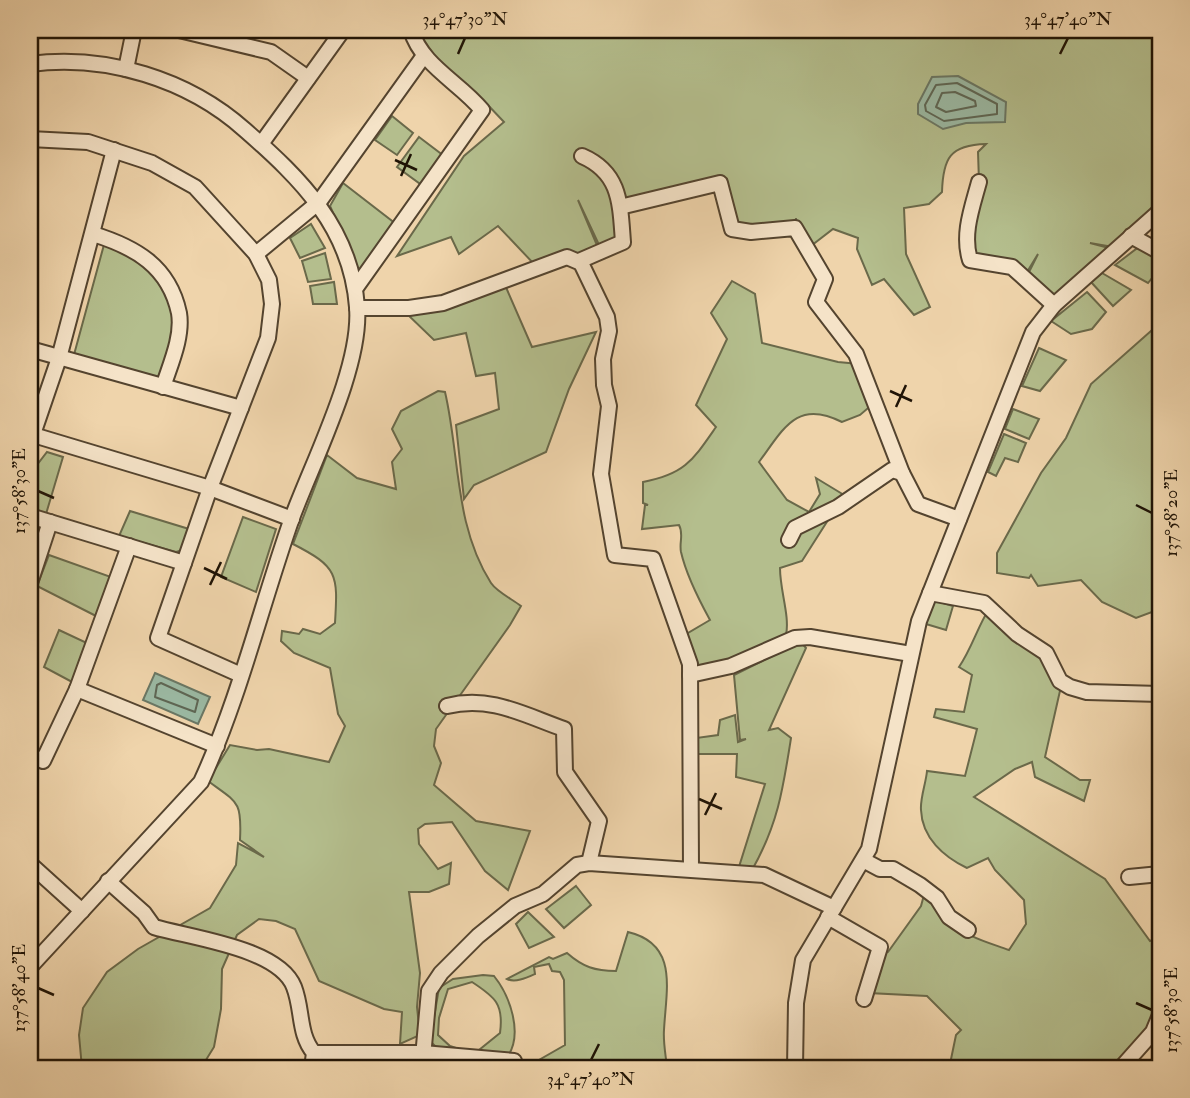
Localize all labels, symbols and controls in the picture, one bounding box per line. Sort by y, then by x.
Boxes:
text: 34°47'30"N [422,8,508,31]
text: 34°47'40"N [1024,8,1112,31]
text: 137°58'30"E [8,448,31,534]
text: 137°58'20"E [1160,469,1183,557]
text: 137°58'40"E [8,944,31,1032]
text: 137°58'30"E [1160,967,1183,1053]
text: 34°47'40"N [547,1068,635,1091]

